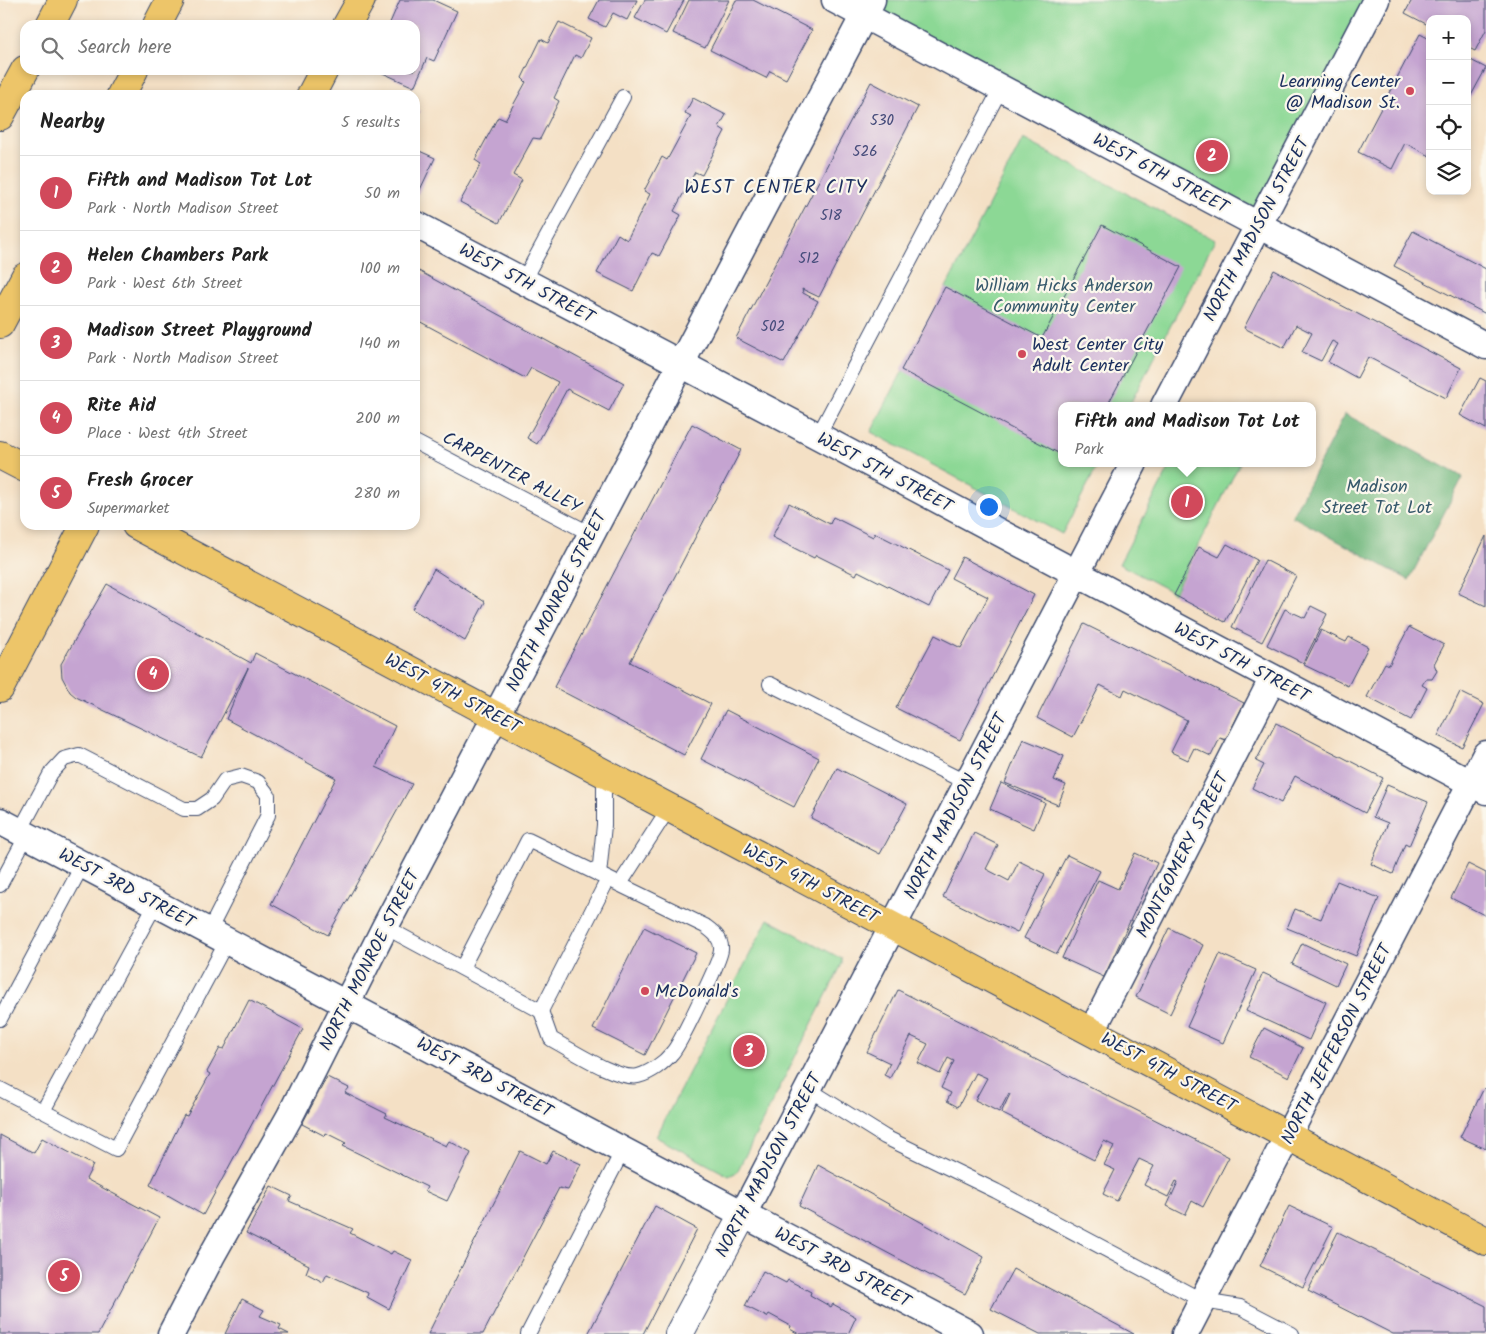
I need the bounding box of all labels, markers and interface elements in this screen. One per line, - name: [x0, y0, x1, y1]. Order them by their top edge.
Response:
- map controls: [1426, 15, 1471, 195]
- button: +: [1426, 15, 1471, 60]
- search box: [20, 20, 420, 75]
- text: Search here: [78, 33, 172, 63]
- icon: search: [38, 34, 66, 62]
- button: −: [1426, 60, 1471, 105]
- place label: Learning Center @ Madison St.: [1279, 68, 1401, 118]
- marker: Learning Center @ Madison St.: [1404, 85, 1416, 97]
- button: locate: [1426, 105, 1471, 150]
- text: Nearby: [40, 106, 105, 139]
- house number: 530: [870, 109, 895, 133]
- text: 5 results: [341, 110, 400, 135]
- street label: WEST 6TH STREET: [1087, 126, 1235, 223]
- street label: NORTH MADISON STREET: [1196, 131, 1319, 327]
- pin: 2: [1196, 137, 1228, 175]
- house number: 526: [852, 140, 878, 164]
- button: layers: [1426, 150, 1471, 195]
- text: Fifth and Madison Tot Lot: [87, 166, 312, 196]
- district label: WEST CENTER CITY: [684, 173, 868, 203]
- text: 1: [54, 181, 58, 206]
- text: 50 m: [364, 181, 400, 206]
- text: Park · North Madison Street: [87, 196, 279, 221]
- house number: 518: [820, 204, 843, 228]
- street label: WEST 5TH STREET: [453, 236, 601, 333]
- text: Helen Chambers Park: [87, 241, 268, 271]
- house number: 512: [798, 247, 820, 271]
- text: 2: [51, 256, 61, 281]
- text: 100 m: [360, 256, 400, 281]
- text: Park · West 6th Street: [87, 271, 242, 296]
- park label: William Hicks Anderson Community Center: [975, 272, 1153, 322]
- house number: 502: [761, 315, 785, 339]
- text: Madison Street Playground: [87, 316, 312, 346]
- text: 3: [52, 331, 60, 356]
- text: 140 m: [359, 331, 400, 356]
- place label: West Center City Adult Center: [1032, 331, 1164, 381]
- text: Park · North Madison Street: [87, 346, 279, 371]
- marker: West Center City Adult Center: [1016, 348, 1028, 360]
- text: Rite Aid: [87, 391, 156, 421]
- popup: [1058, 402, 1316, 467]
- text: 4: [52, 406, 60, 431]
- text: 200 m: [356, 406, 400, 431]
- text: Fifth and Madison Tot Lot: [1075, 407, 1299, 437]
- text: Place · West 4th Street: [87, 421, 248, 446]
- street label: CARPENTER ALLEY: [436, 424, 587, 523]
- street label: WEST 5TH STREET: [811, 425, 959, 522]
- text: Park: [1075, 437, 1104, 462]
- text: Fresh Grocer: [87, 466, 193, 496]
- park label: Madison Street Tot Lot: [1322, 473, 1433, 523]
- text: 5: [52, 481, 60, 506]
- text: 280 m: [354, 481, 400, 506]
- pin: 1: [1171, 483, 1203, 521]
- your location: [976, 494, 1002, 520]
- text: Supermarket: [87, 496, 170, 521]
- street label: NORTH MONROE STREET: [499, 505, 616, 697]
- street label: WEST 5TH STREET: [1168, 615, 1316, 712]
- street label: WEST 4TH STREET: [379, 646, 527, 743]
- pin: 4: [137, 655, 169, 693]
- street label: NORTH MADISON STREET: [897, 707, 1016, 905]
- street label: MONTGOMERY STREET: [1129, 767, 1238, 943]
- street label: WEST 4TH STREET: [737, 836, 885, 933]
- street label: WEST 3RD STREET: [53, 841, 201, 938]
- street label: NORTH MONROE STREET: [312, 864, 429, 1056]
- street label: NORTH JEFFERSON STREET: [1274, 938, 1401, 1150]
- place label: McDonald's: [655, 978, 739, 1007]
- marker: McDonald's: [639, 985, 651, 997]
- street label: WEST 4TH STREET: [1095, 1025, 1243, 1122]
- street label: WEST 3RD STREET: [411, 1030, 559, 1127]
- pin: 3: [733, 1032, 765, 1070]
- street label: NORTH MADISON STREET: [708, 1067, 831, 1263]
- street label: WEST 3RD STREET: [769, 1220, 917, 1317]
- pin: 5: [48, 1257, 80, 1295]

